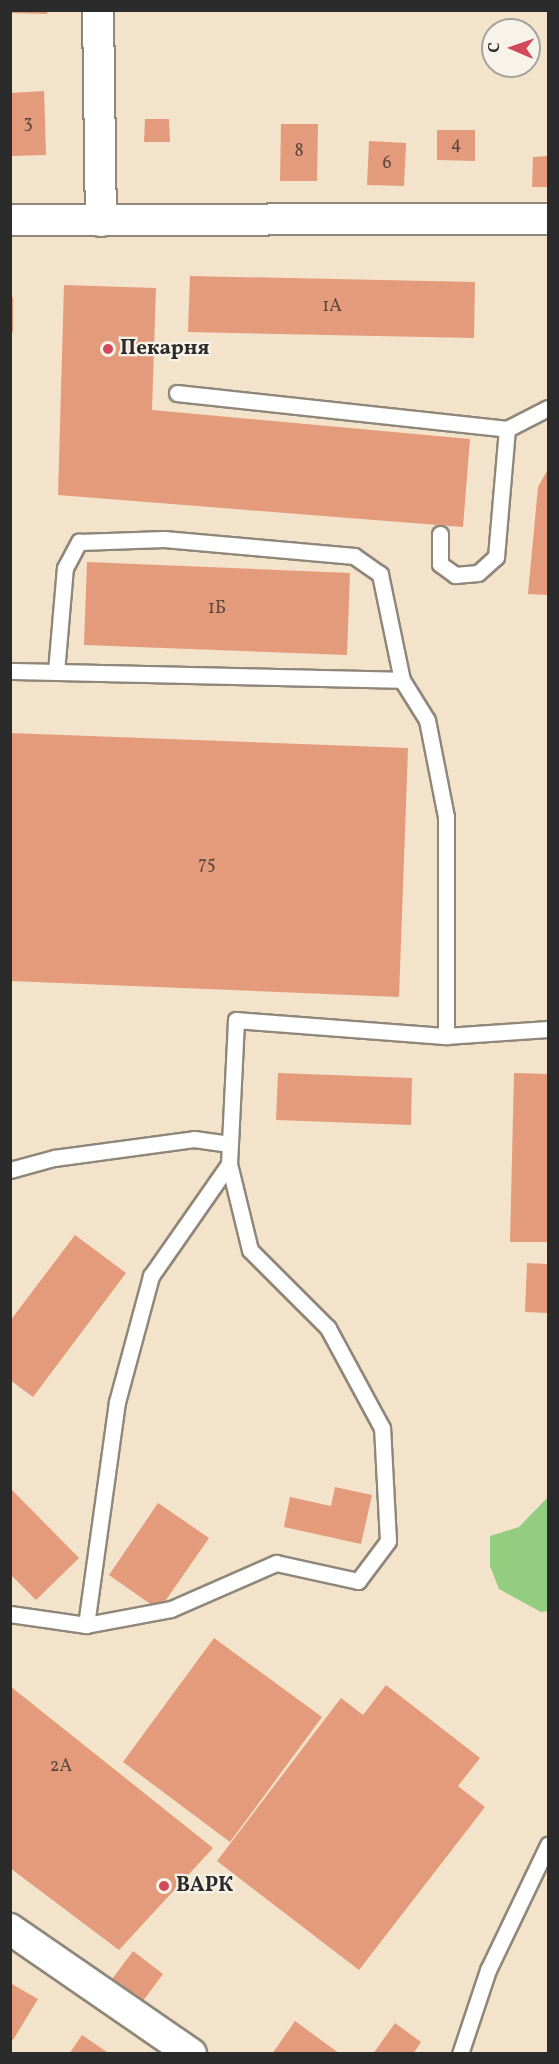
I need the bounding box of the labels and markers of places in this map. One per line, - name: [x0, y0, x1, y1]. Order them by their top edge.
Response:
- place label: Пекарня: [120, 336, 209, 362]
- marker: Пекарня: [101, 342, 115, 356]
- place label: ВАРК: [176, 1873, 233, 1899]
- marker: ВАРК: [157, 1879, 171, 1893]

